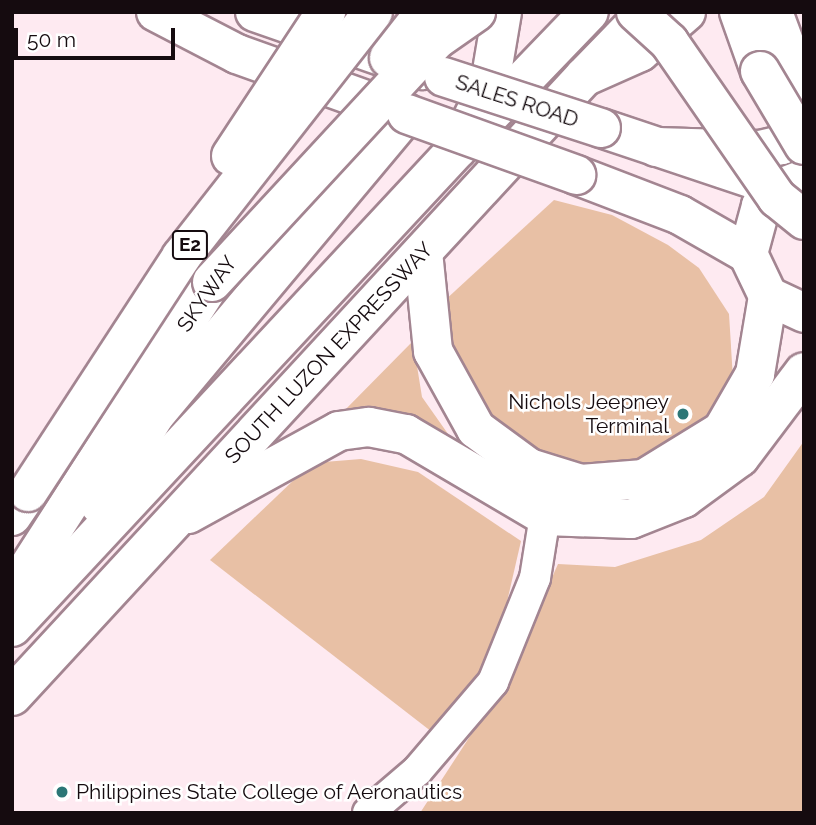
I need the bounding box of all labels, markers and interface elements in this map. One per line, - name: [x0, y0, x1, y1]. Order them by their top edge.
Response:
- scale bar: [18, 14, 178, 58]
- text: 50 m: [27, 27, 76, 52]
- street label: SALES ROAD: [452, 69, 582, 133]
- road number: E2: [171, 230, 209, 260]
- street label: SOUTH LUZON EXPRESSWAY: [220, 237, 438, 469]
- street label: SKYWAY: [172, 251, 242, 337]
- place label: Nichols Jeepney Terminal: [508, 389, 669, 439]
- marker: Nichols Jeepney Terminal: [675, 406, 691, 422]
- place label: Philippines State College of Aeronautics: [76, 779, 463, 805]
- marker: Philippines State College of Aeronautics: [54, 784, 70, 800]

